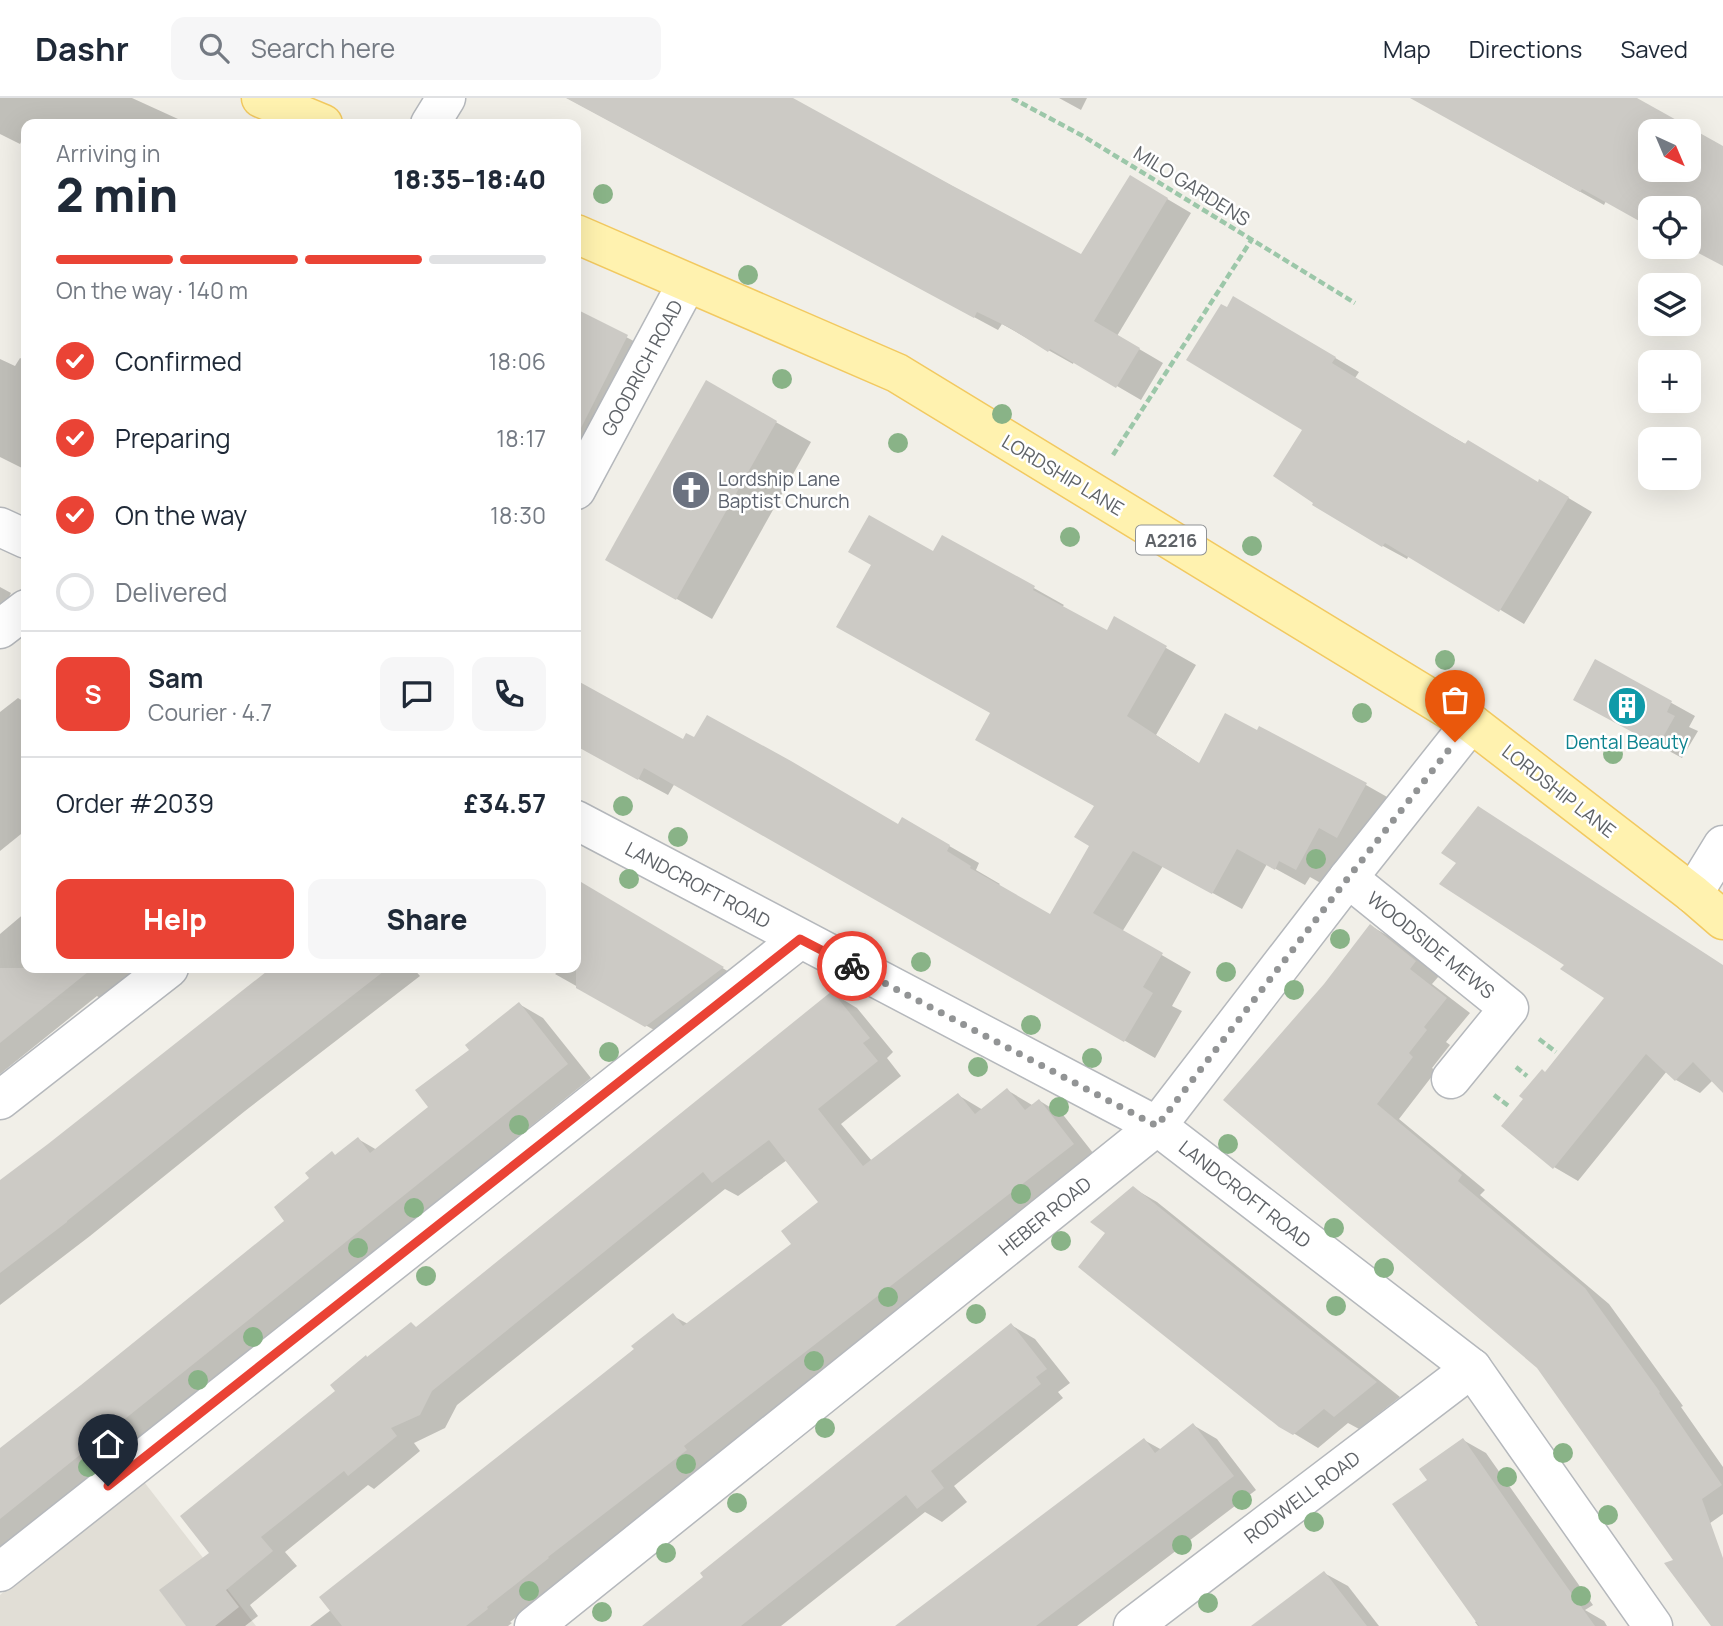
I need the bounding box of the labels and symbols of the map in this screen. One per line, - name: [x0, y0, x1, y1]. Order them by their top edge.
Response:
- north arrow: [1638, 119, 1701, 182]
- street label: MILO GARDENS: [1129, 140, 1255, 232]
- street label: GOODRICH ROAD: [595, 295, 689, 441]
- street label: LORDSHIP LANE: [997, 428, 1129, 522]
- place label: Lordship Lane Baptist Church: [718, 466, 850, 514]
- church icon: Lordship Lane Baptist Church: [670, 469, 712, 511]
- road number: A2216: [1136, 526, 1206, 555]
- pin: [1425, 670, 1485, 742]
- building icon: Dental Beauty: [1606, 685, 1648, 727]
- place label: Dental Beauty: [1565, 729, 1689, 755]
- street label: LORDSHIP LANE: [1497, 738, 1621, 844]
- street label: LANDCROFT ROAD: [621, 836, 775, 934]
- street label: WOODSIDE MEWS: [1362, 885, 1500, 1005]
- courier: [817, 931, 887, 1001]
- street label: LANDCROFT ROAD: [1174, 1134, 1316, 1254]
- street label: HEBER ROAD: [993, 1171, 1097, 1261]
- pin: [78, 1414, 138, 1486]
- street label: RODWELL ROAD: [1239, 1445, 1365, 1549]

